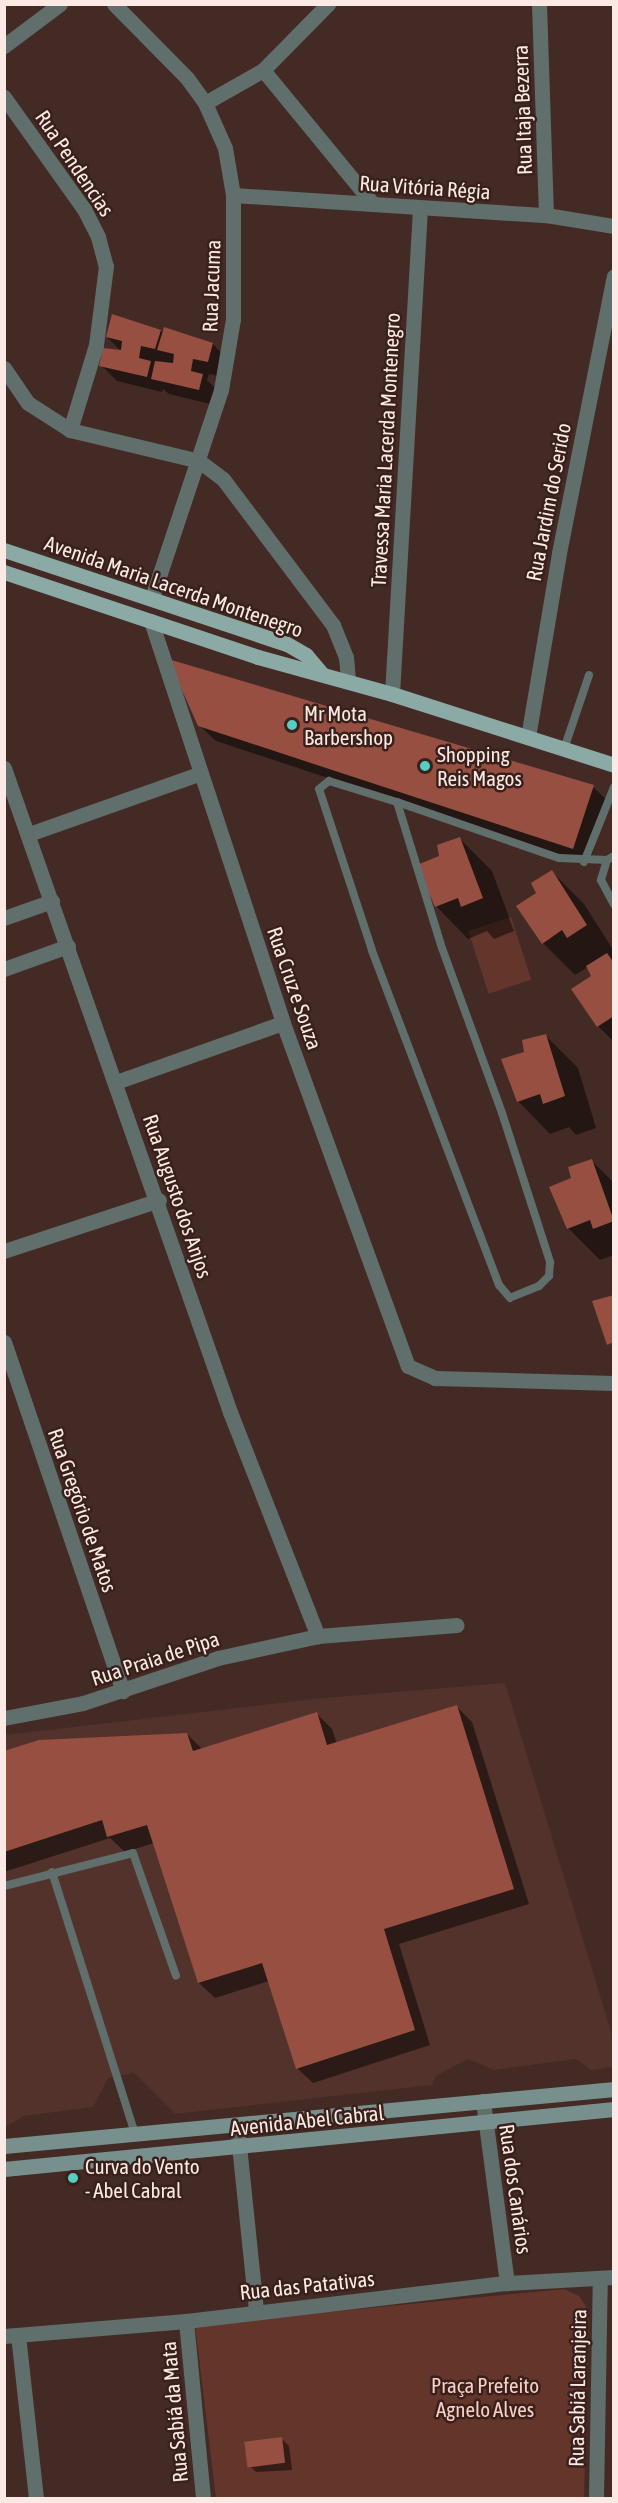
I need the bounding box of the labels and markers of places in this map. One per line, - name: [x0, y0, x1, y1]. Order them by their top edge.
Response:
- place label: Mr Mota Barbershop: [304, 700, 393, 750]
- marker: Mr Mota Barbershop: [285, 718, 299, 732]
- place label: Shopping Reis Magos: [437, 741, 522, 791]
- marker: Shopping Reis Magos: [418, 759, 432, 773]
- place label: Curva do Vento - Abel Cabral: [85, 2153, 200, 2203]
- marker: Curva do Vento - Abel Cabral: [66, 2171, 80, 2185]

